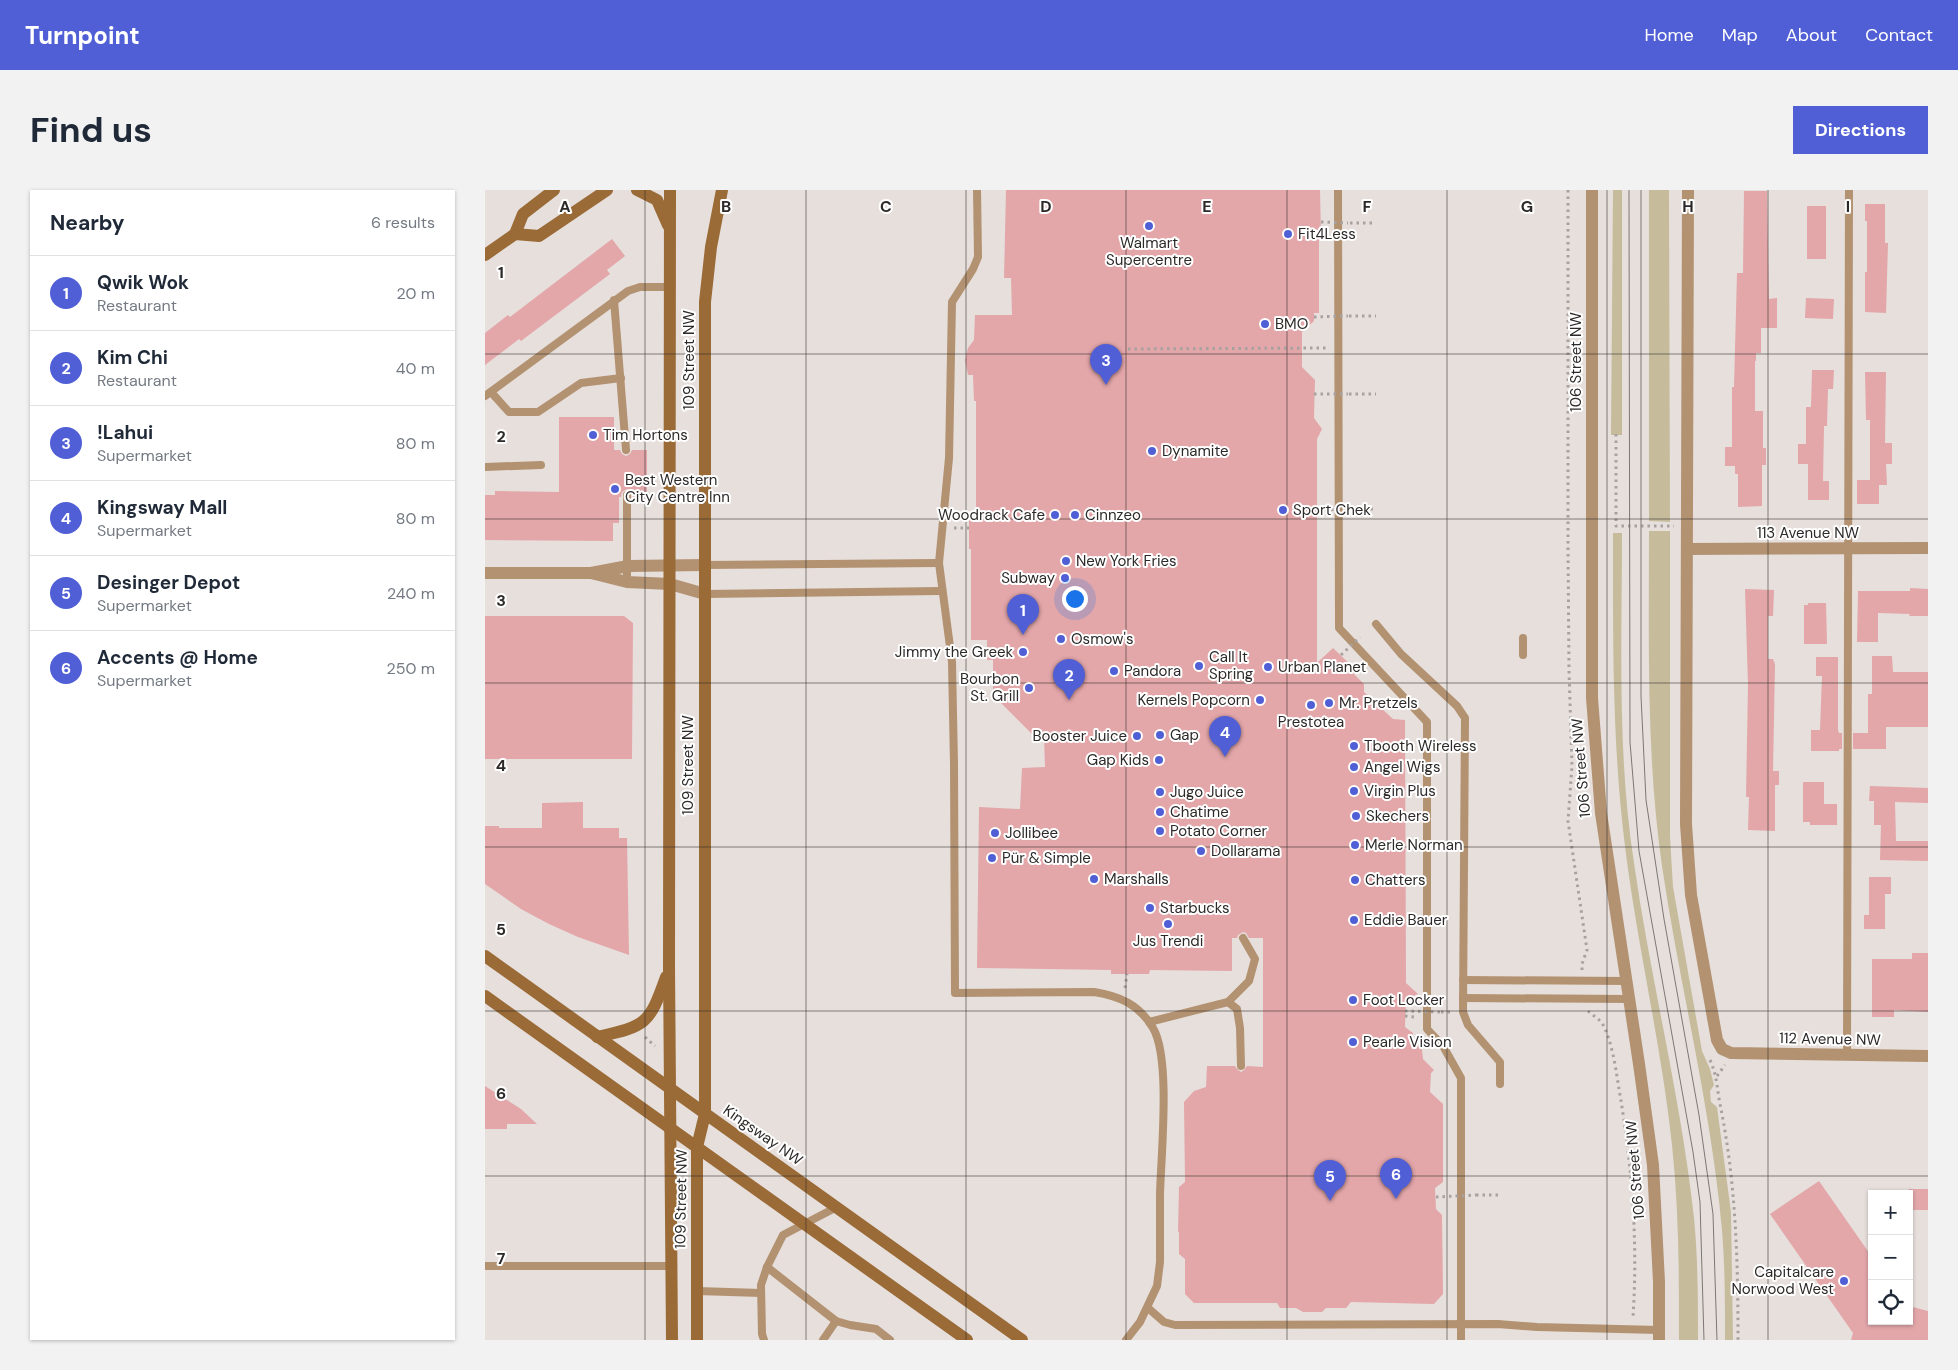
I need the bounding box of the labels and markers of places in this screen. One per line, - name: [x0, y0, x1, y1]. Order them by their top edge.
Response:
- marker: Walmart Supercentre: [1143, 220, 1155, 232]
- place label: Fit4Less: [1298, 224, 1356, 244]
- marker: Fit4Less: [1282, 228, 1294, 240]
- place label: Walmart Supercentre: [1106, 233, 1192, 270]
- place label: BMO: [1275, 314, 1308, 334]
- marker: BMO: [1259, 318, 1271, 330]
- pin: 3: [1090, 344, 1122, 385]
- place label: Tim Hortons: [603, 425, 688, 445]
- marker: Tim Hortons: [587, 429, 599, 441]
- place label: Dynamite: [1162, 441, 1229, 461]
- marker: Dynamite: [1146, 445, 1158, 457]
- place label: Best Western City Centre Inn: [625, 470, 730, 507]
- marker: Best Western City Centre Inn: [609, 483, 621, 495]
- place label: Sport Chek: [1293, 500, 1371, 520]
- marker: Sport Chek: [1277, 504, 1289, 516]
- place label: Woodrack Cafe: [938, 505, 1045, 525]
- place label: Cinnzeo: [1085, 505, 1141, 525]
- marker: Woodrack Cafe: [1049, 509, 1061, 521]
- marker: Cinnzeo: [1069, 509, 1081, 521]
- place label: New York Fries: [1076, 551, 1177, 571]
- marker: New York Fries: [1060, 555, 1072, 567]
- place label: Subway: [1001, 568, 1056, 588]
- marker: Subway: [1059, 572, 1071, 584]
- pin: 1: [1007, 594, 1039, 635]
- place label: Osmow's: [1071, 629, 1133, 649]
- marker: Osmow's: [1055, 633, 1067, 645]
- place label: Jimmy the Greek: [895, 642, 1013, 662]
- marker: Jimmy the Greek: [1017, 646, 1029, 658]
- place label: Call It Spring: [1209, 647, 1253, 684]
- place label: Urban Planet: [1278, 657, 1367, 677]
- pin: 2: [1053, 659, 1085, 700]
- marker: Call It Spring: [1193, 660, 1205, 672]
- place label: Pandora: [1124, 661, 1181, 681]
- marker: Urban Planet: [1262, 661, 1274, 673]
- marker: Pandora: [1108, 665, 1120, 677]
- place label: Bourbon St. Grill: [960, 669, 1019, 706]
- marker: Bourbon St. Grill: [1023, 682, 1035, 694]
- place label: Kernels Popcorn: [1137, 690, 1250, 710]
- place label: Mr. Pretzels: [1339, 693, 1418, 713]
- marker: Kernels Popcorn: [1254, 694, 1266, 706]
- marker: Mr. Pretzels: [1323, 697, 1335, 709]
- marker: Prestotea: [1305, 699, 1317, 711]
- place label: Prestotea: [1278, 712, 1344, 732]
- pin: 4: [1209, 716, 1241, 757]
- place label: Gap: [1170, 725, 1199, 745]
- place label: Booster Juice: [1032, 726, 1127, 746]
- marker: Gap: [1154, 729, 1166, 741]
- marker: Booster Juice: [1131, 730, 1143, 742]
- place label: Tbooth Wireless: [1364, 736, 1477, 756]
- marker: Tbooth Wireless: [1348, 740, 1360, 752]
- place label: Gap Kids: [1087, 750, 1149, 770]
- marker: Gap Kids: [1153, 754, 1165, 766]
- place label: Angel Wigs: [1364, 757, 1441, 777]
- marker: Angel Wigs: [1348, 761, 1360, 773]
- place label: Virgin Plus: [1364, 781, 1436, 801]
- place label: Jugo Juice: [1170, 782, 1244, 802]
- marker: Virgin Plus: [1348, 785, 1360, 797]
- marker: Jugo Juice: [1154, 786, 1166, 798]
- place label: Chatime: [1170, 802, 1229, 822]
- marker: Chatime: [1154, 806, 1166, 818]
- place label: Skechers: [1366, 806, 1429, 826]
- marker: Skechers: [1350, 810, 1362, 822]
- place label: Potato Corner: [1170, 821, 1268, 841]
- place label: Jollibee: [1005, 823, 1058, 843]
- marker: Potato Corner: [1154, 825, 1166, 837]
- marker: Jollibee: [989, 827, 1001, 839]
- place label: Merle Norman: [1365, 835, 1463, 855]
- marker: Merle Norman: [1349, 839, 1361, 851]
- place label: Dollarama: [1211, 841, 1280, 861]
- marker: Dollarama: [1195, 845, 1207, 857]
- place label: Pür & Simple: [1002, 848, 1091, 868]
- marker: Pür & Simple: [986, 852, 998, 864]
- place label: Marshalls: [1104, 869, 1169, 889]
- place label: Chatters: [1365, 870, 1425, 890]
- marker: Marshalls: [1088, 873, 1100, 885]
- marker: Chatters: [1349, 874, 1361, 886]
- place label: Starbucks: [1160, 898, 1230, 918]
- marker: Starbucks: [1144, 902, 1156, 914]
- place label: Eddie Bauer: [1364, 910, 1448, 930]
- marker: Eddie Bauer: [1348, 914, 1360, 926]
- marker: Jus Trendi: [1162, 918, 1174, 930]
- place label: Jus Trendi: [1133, 931, 1203, 951]
- place label: Foot Locker: [1363, 990, 1445, 1010]
- marker: Foot Locker: [1347, 994, 1359, 1006]
- place label: Pearle Vision: [1363, 1032, 1452, 1052]
- marker: Pearle Vision: [1347, 1036, 1359, 1048]
- pin: 6: [1380, 1158, 1412, 1199]
- pin: 5: [1314, 1160, 1346, 1201]
- place label: Capitalcare Norwood West: [1731, 1262, 1834, 1299]
- marker: Capitalcare Norwood West: [1838, 1275, 1850, 1287]

